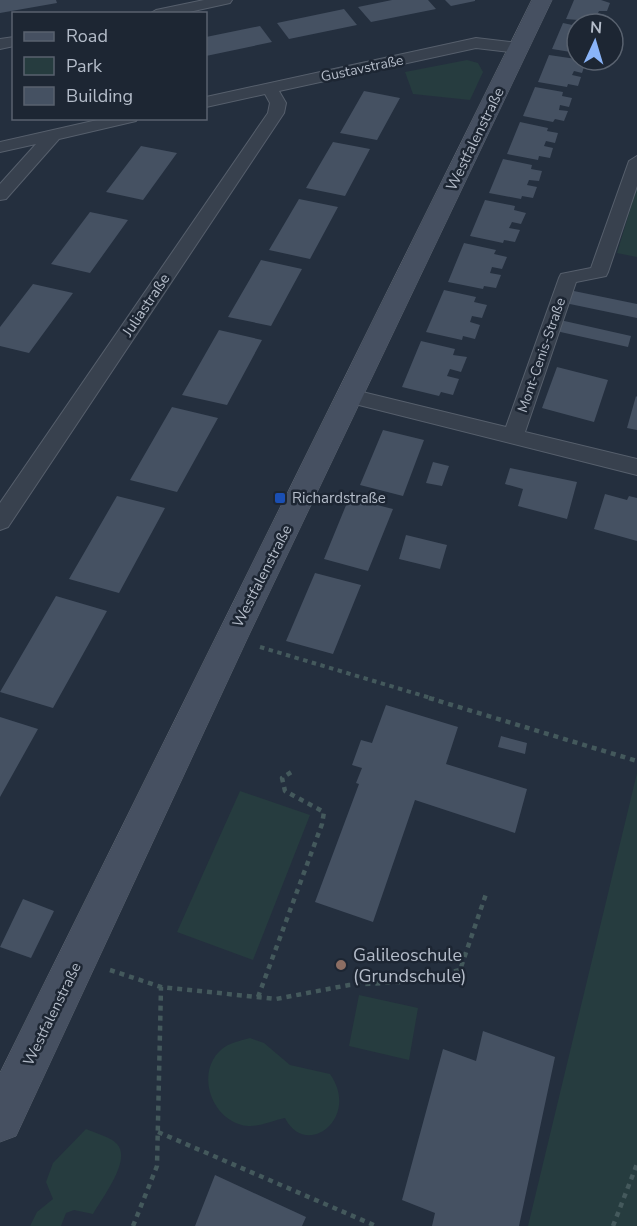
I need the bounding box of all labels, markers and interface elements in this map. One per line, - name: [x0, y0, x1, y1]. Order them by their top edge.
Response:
- legend: [12, 12, 207, 120]
- north arrow: [565, 12, 625, 72]
- text: N: [589, 17, 603, 39]
- text: Road: [66, 24, 108, 48]
- street label: Gustavstraße: [319, 50, 405, 87]
- text: Park: [66, 54, 103, 78]
- text: Building: [66, 84, 133, 108]
- street label: Westfalenstraße: [441, 84, 509, 194]
- street label: Juliastraße: [117, 270, 174, 341]
- street label: Mont-Cenis-Straße: [513, 295, 570, 415]
- place label: Richardstraße: [292, 488, 386, 508]
- marker: Richardstraße: [273, 491, 287, 505]
- street label: Westfalenstraße: [228, 521, 296, 631]
- place label: Galileoschule (Grundschule): [353, 943, 467, 988]
- marker: Galileoschule (Grundschule): [334, 958, 348, 972]
- street label: Westfalenstraße: [18, 959, 86, 1069]

